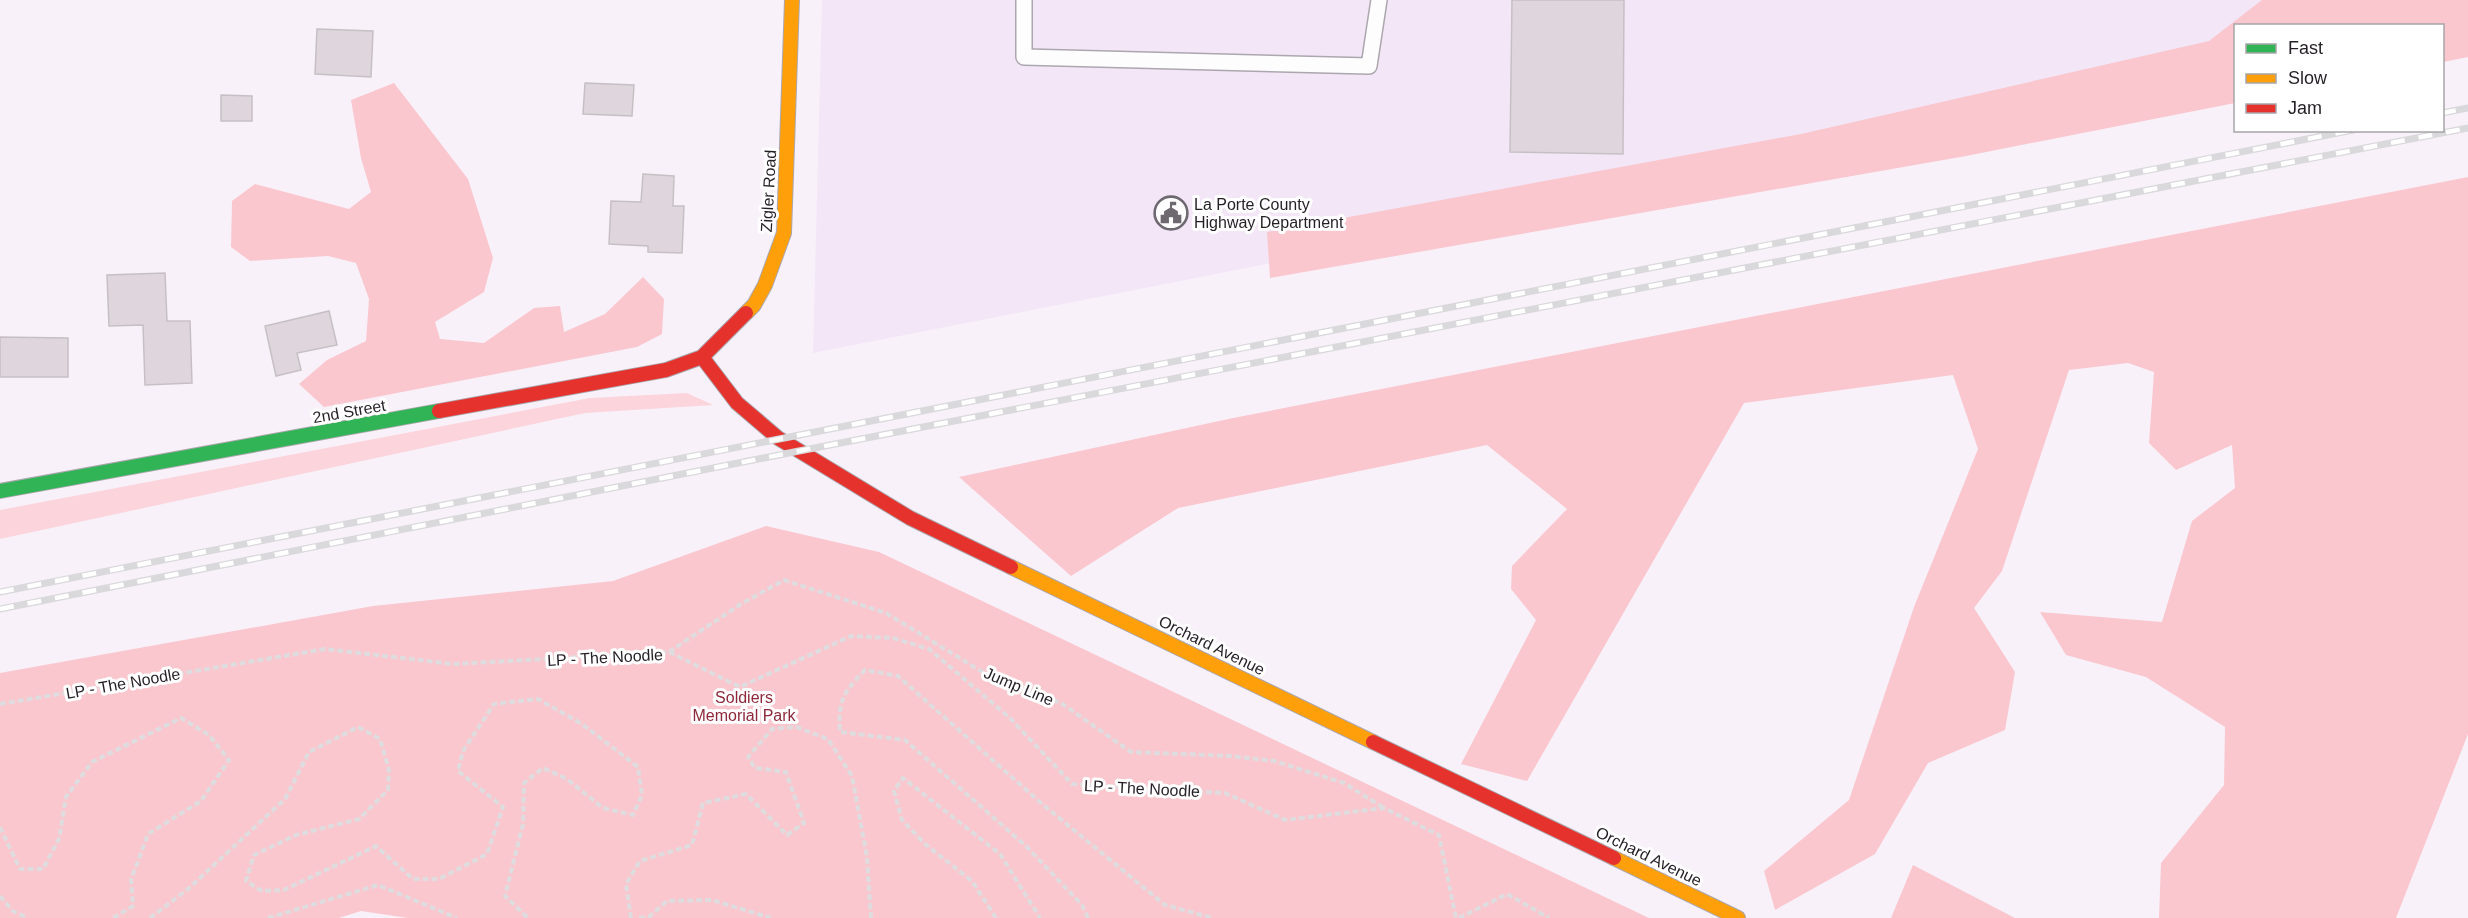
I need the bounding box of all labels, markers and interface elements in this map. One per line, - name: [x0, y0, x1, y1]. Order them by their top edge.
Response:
- legend: [2234, 24, 2444, 132]
- text: Fast: [2288, 38, 2323, 58]
- text: Slow: [2288, 68, 2328, 88]
- text: Jam: [2288, 98, 2322, 118]
- street label: Zigler Road: [758, 149, 779, 233]
- public building icon: La Porte County Highway Department: [1153, 195, 1189, 231]
- place label: La Porte County Highway Department: [1194, 196, 1344, 231]
- street label: 2nd Street: [311, 397, 387, 426]
- street label: Orchard Avenue: [1156, 613, 1267, 678]
- street label: LP - The Noodle: [547, 646, 663, 669]
- street label: Jump Line: [982, 664, 1056, 709]
- street label: LP - The Noodle: [65, 665, 182, 702]
- park label: Soldiers Memorial Park: [692, 689, 797, 724]
- street label: LP - The Noodle: [1084, 777, 1200, 800]
- street label: Orchard Avenue: [1593, 824, 1704, 889]

